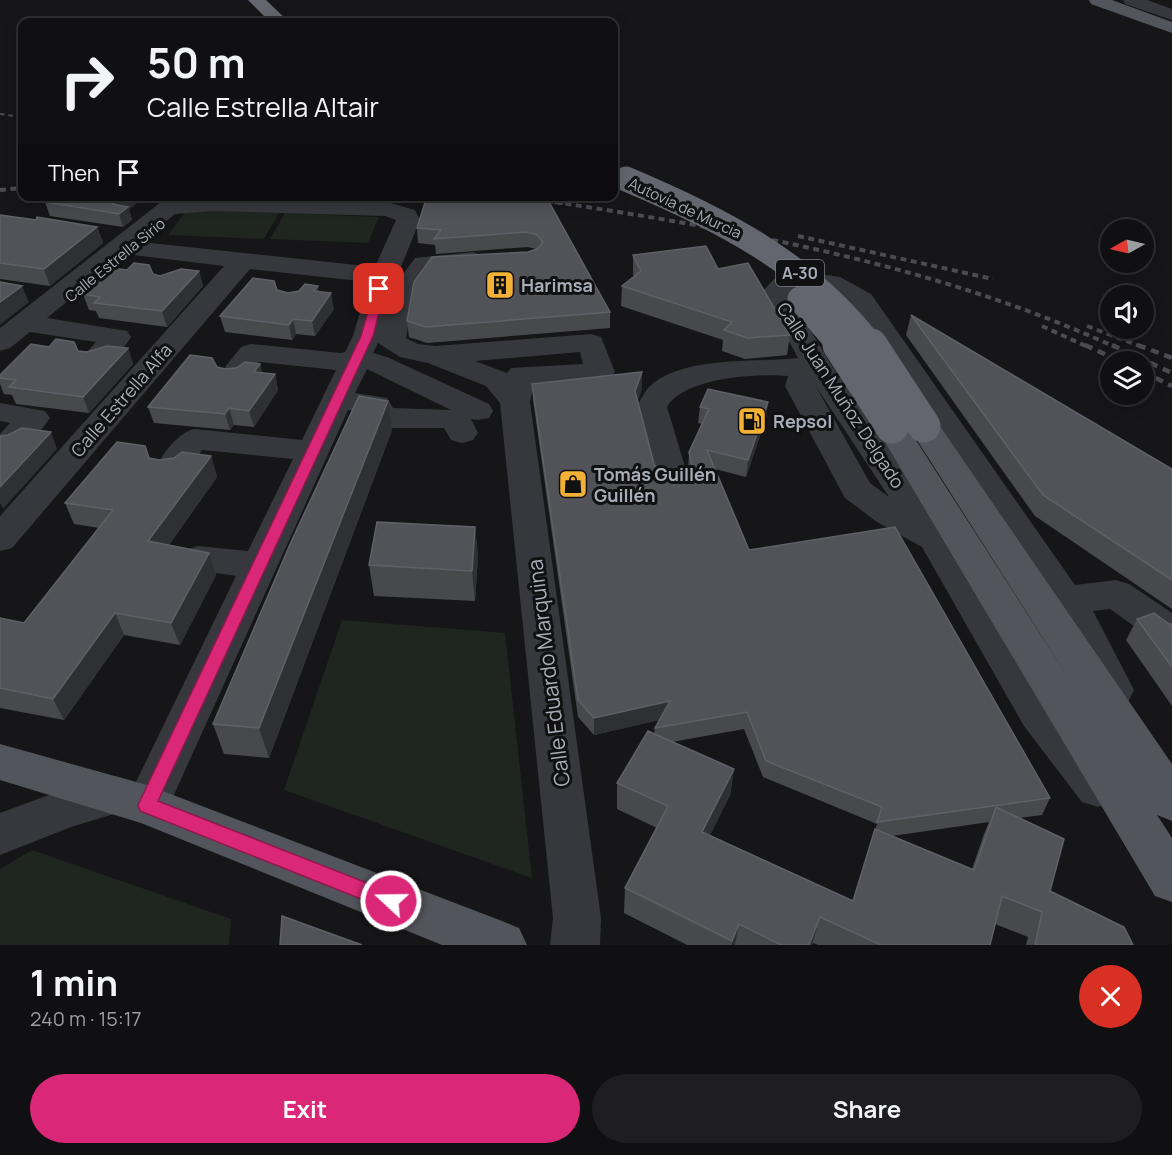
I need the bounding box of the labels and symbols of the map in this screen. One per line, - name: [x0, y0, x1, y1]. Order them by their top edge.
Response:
- street label: Autovía de Murcia: [625, 173, 745, 243]
- street label: Calle Estrella Sirio: [61, 213, 170, 307]
- north arrow: [1100, 219, 1154, 273]
- road number: A-30: [776, 260, 824, 286]
- pin: [353, 263, 404, 314]
- building icon: Harimsa: [484, 269, 516, 301]
- place label: Harimsa: [521, 273, 593, 297]
- street label: Calle Juan Muñoz Delgado: [772, 297, 910, 493]
- street label: Calle Estrella Alfa: [65, 338, 177, 462]
- fuel station icon: Repsol: [736, 405, 768, 437]
- place label: Repsol: [773, 409, 832, 433]
- place label: Tomás Guillén Guillén: [594, 462, 716, 507]
- shop icon: Tomás Guillén Guillén: [557, 468, 589, 500]
- street label: Calle Eduardo Marquina: [520, 558, 576, 788]
- position arrow: [359, 869, 423, 933]

